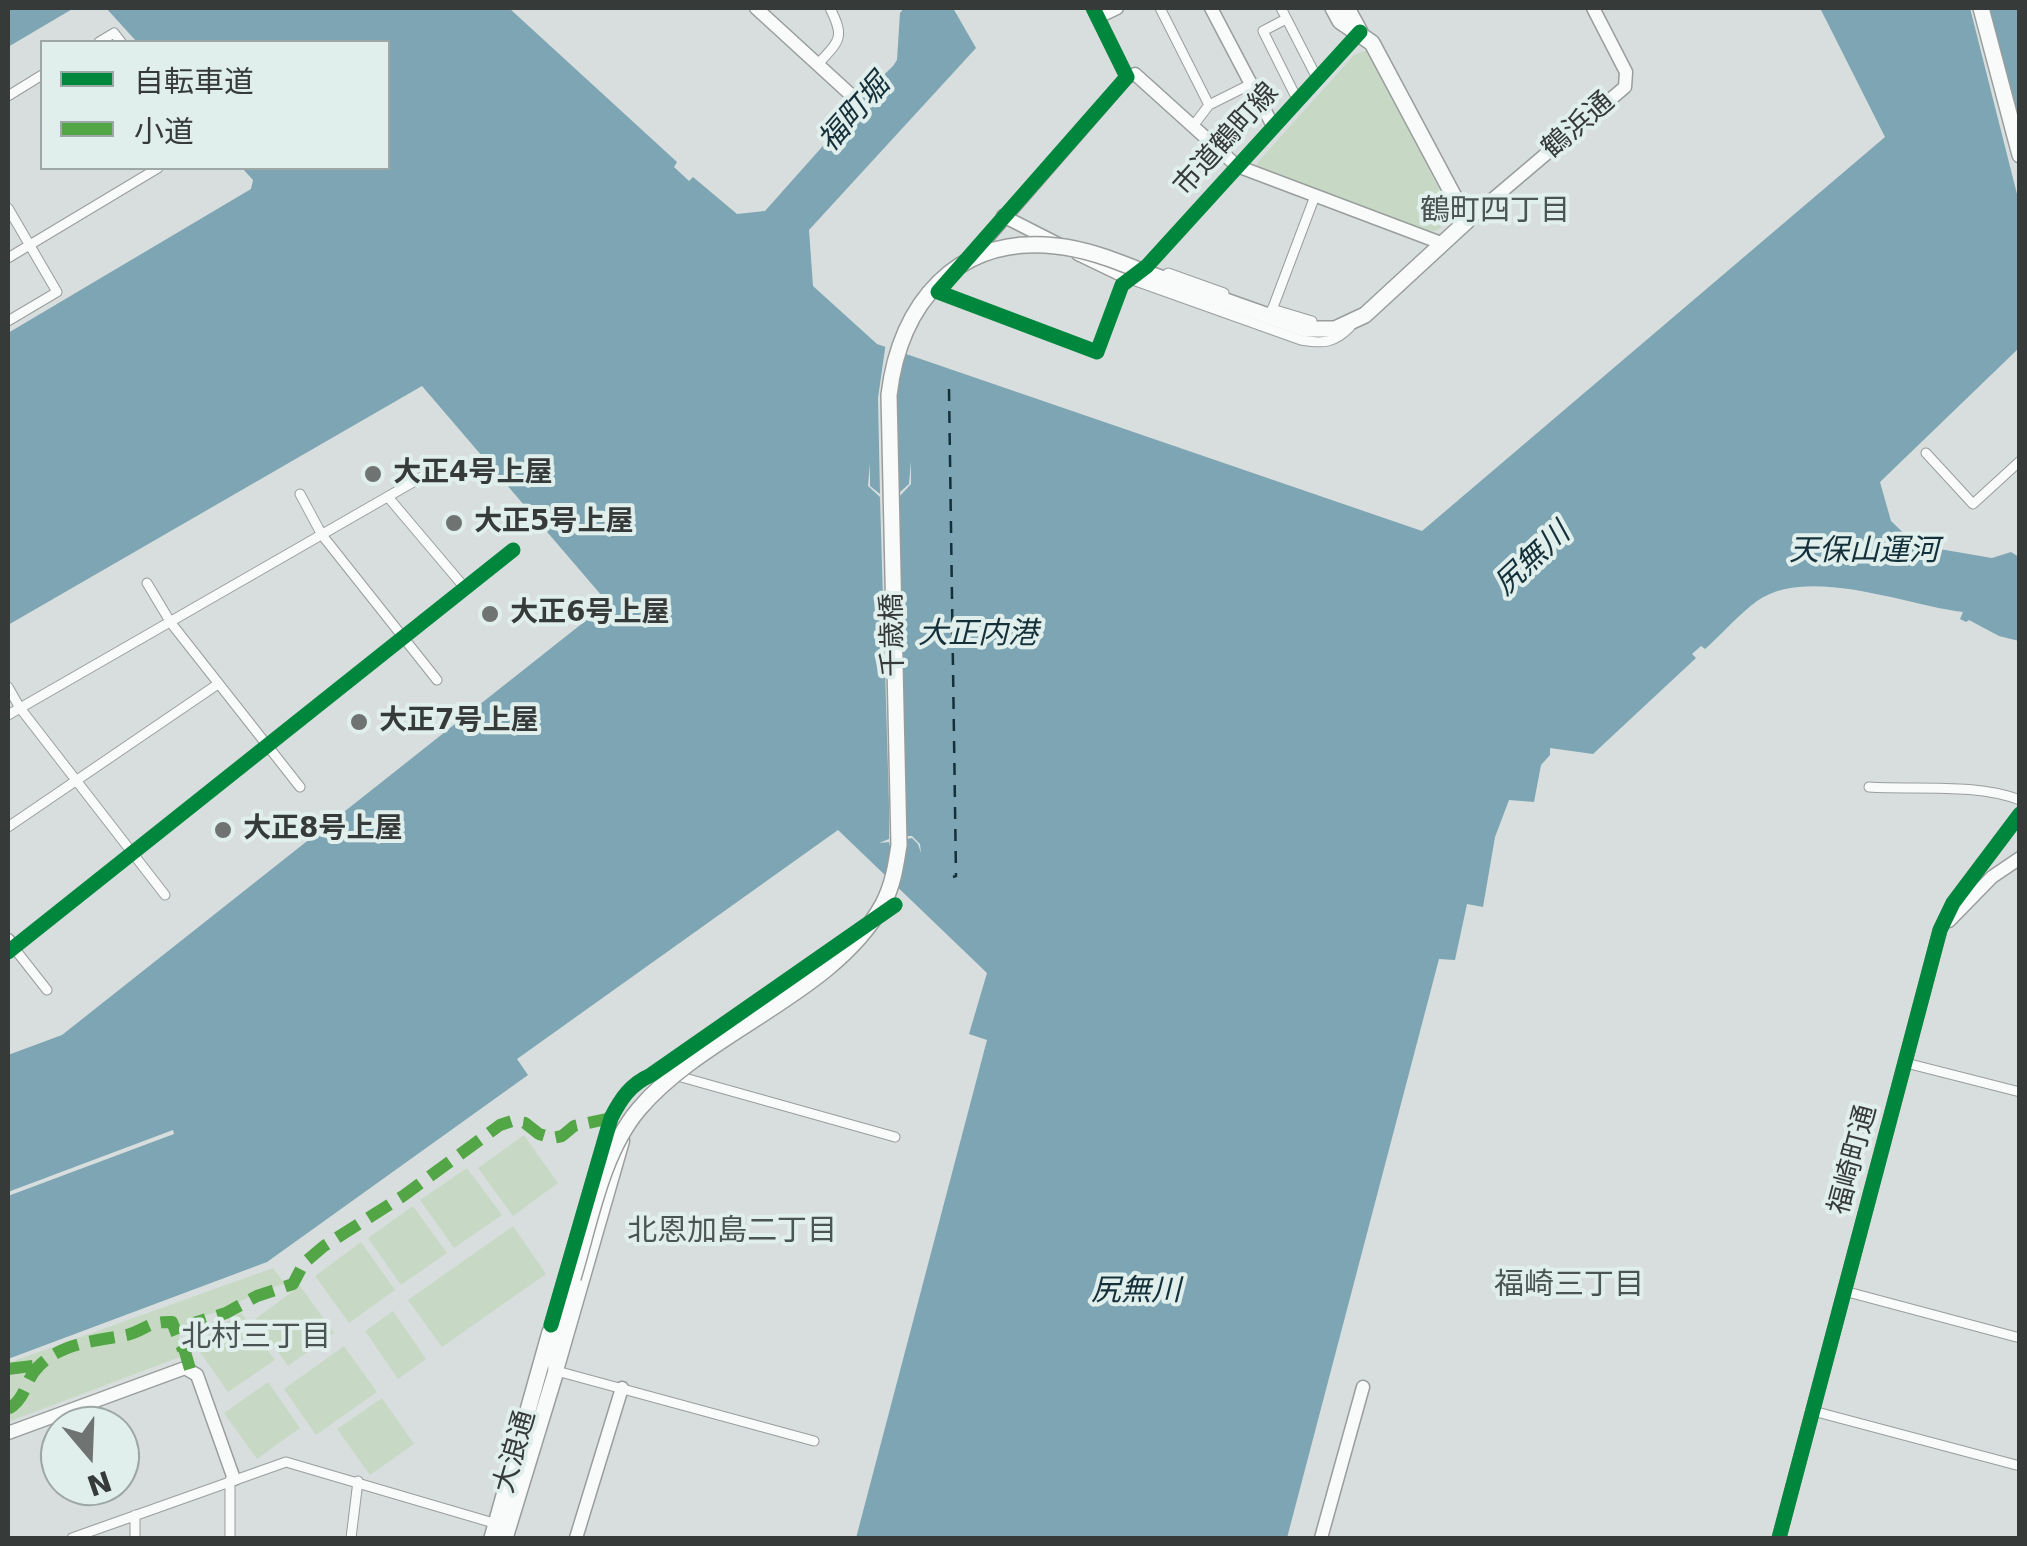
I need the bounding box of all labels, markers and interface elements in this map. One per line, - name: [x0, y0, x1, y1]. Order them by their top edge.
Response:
- legend: [40, 40, 390, 170]
- text: 自転車道: [134, 64, 254, 99]
- water label: 福町堀: [812, 68, 898, 160]
- street label: 市道鶴町線: [1168, 77, 1286, 203]
- street label: 鶴浜通: [1536, 86, 1622, 166]
- text: 小道: [134, 114, 194, 149]
- district label: 鶴町四丁目: [1420, 194, 1570, 230]
- place label: 大正4号上屋: [393, 457, 552, 491]
- marker: 大正4号上屋: [362, 463, 384, 485]
- place label: 大正5号上屋: [474, 506, 633, 540]
- marker: 大正5号上屋: [443, 512, 465, 534]
- water label: 尻無川: [1488, 516, 1578, 604]
- water label: 天保山運河: [1789, 534, 1939, 570]
- street label: 千歳橋: [876, 593, 912, 677]
- place label: 大正6号上屋: [510, 597, 669, 631]
- marker: 大正6号上屋: [479, 603, 501, 625]
- water label: 大正内港: [918, 617, 1038, 653]
- place label: 大正7号上屋: [379, 705, 538, 739]
- marker: 大正7号上屋: [348, 711, 370, 733]
- place label: 大正8号上屋: [243, 813, 402, 847]
- marker: 大正8号上屋: [212, 819, 234, 841]
- street label: 福崎町通: [1823, 1102, 1885, 1218]
- district label: 北恩加島二丁目: [627, 1214, 837, 1250]
- district label: 福崎三丁目: [1494, 1268, 1644, 1304]
- water label: 尻無川: [1091, 1274, 1181, 1310]
- district label: 北村三丁目: [181, 1320, 331, 1356]
- north arrow: [40, 1406, 140, 1506]
- street label: 大浪通: [488, 1407, 544, 1497]
- text: N: [83, 1464, 116, 1502]

